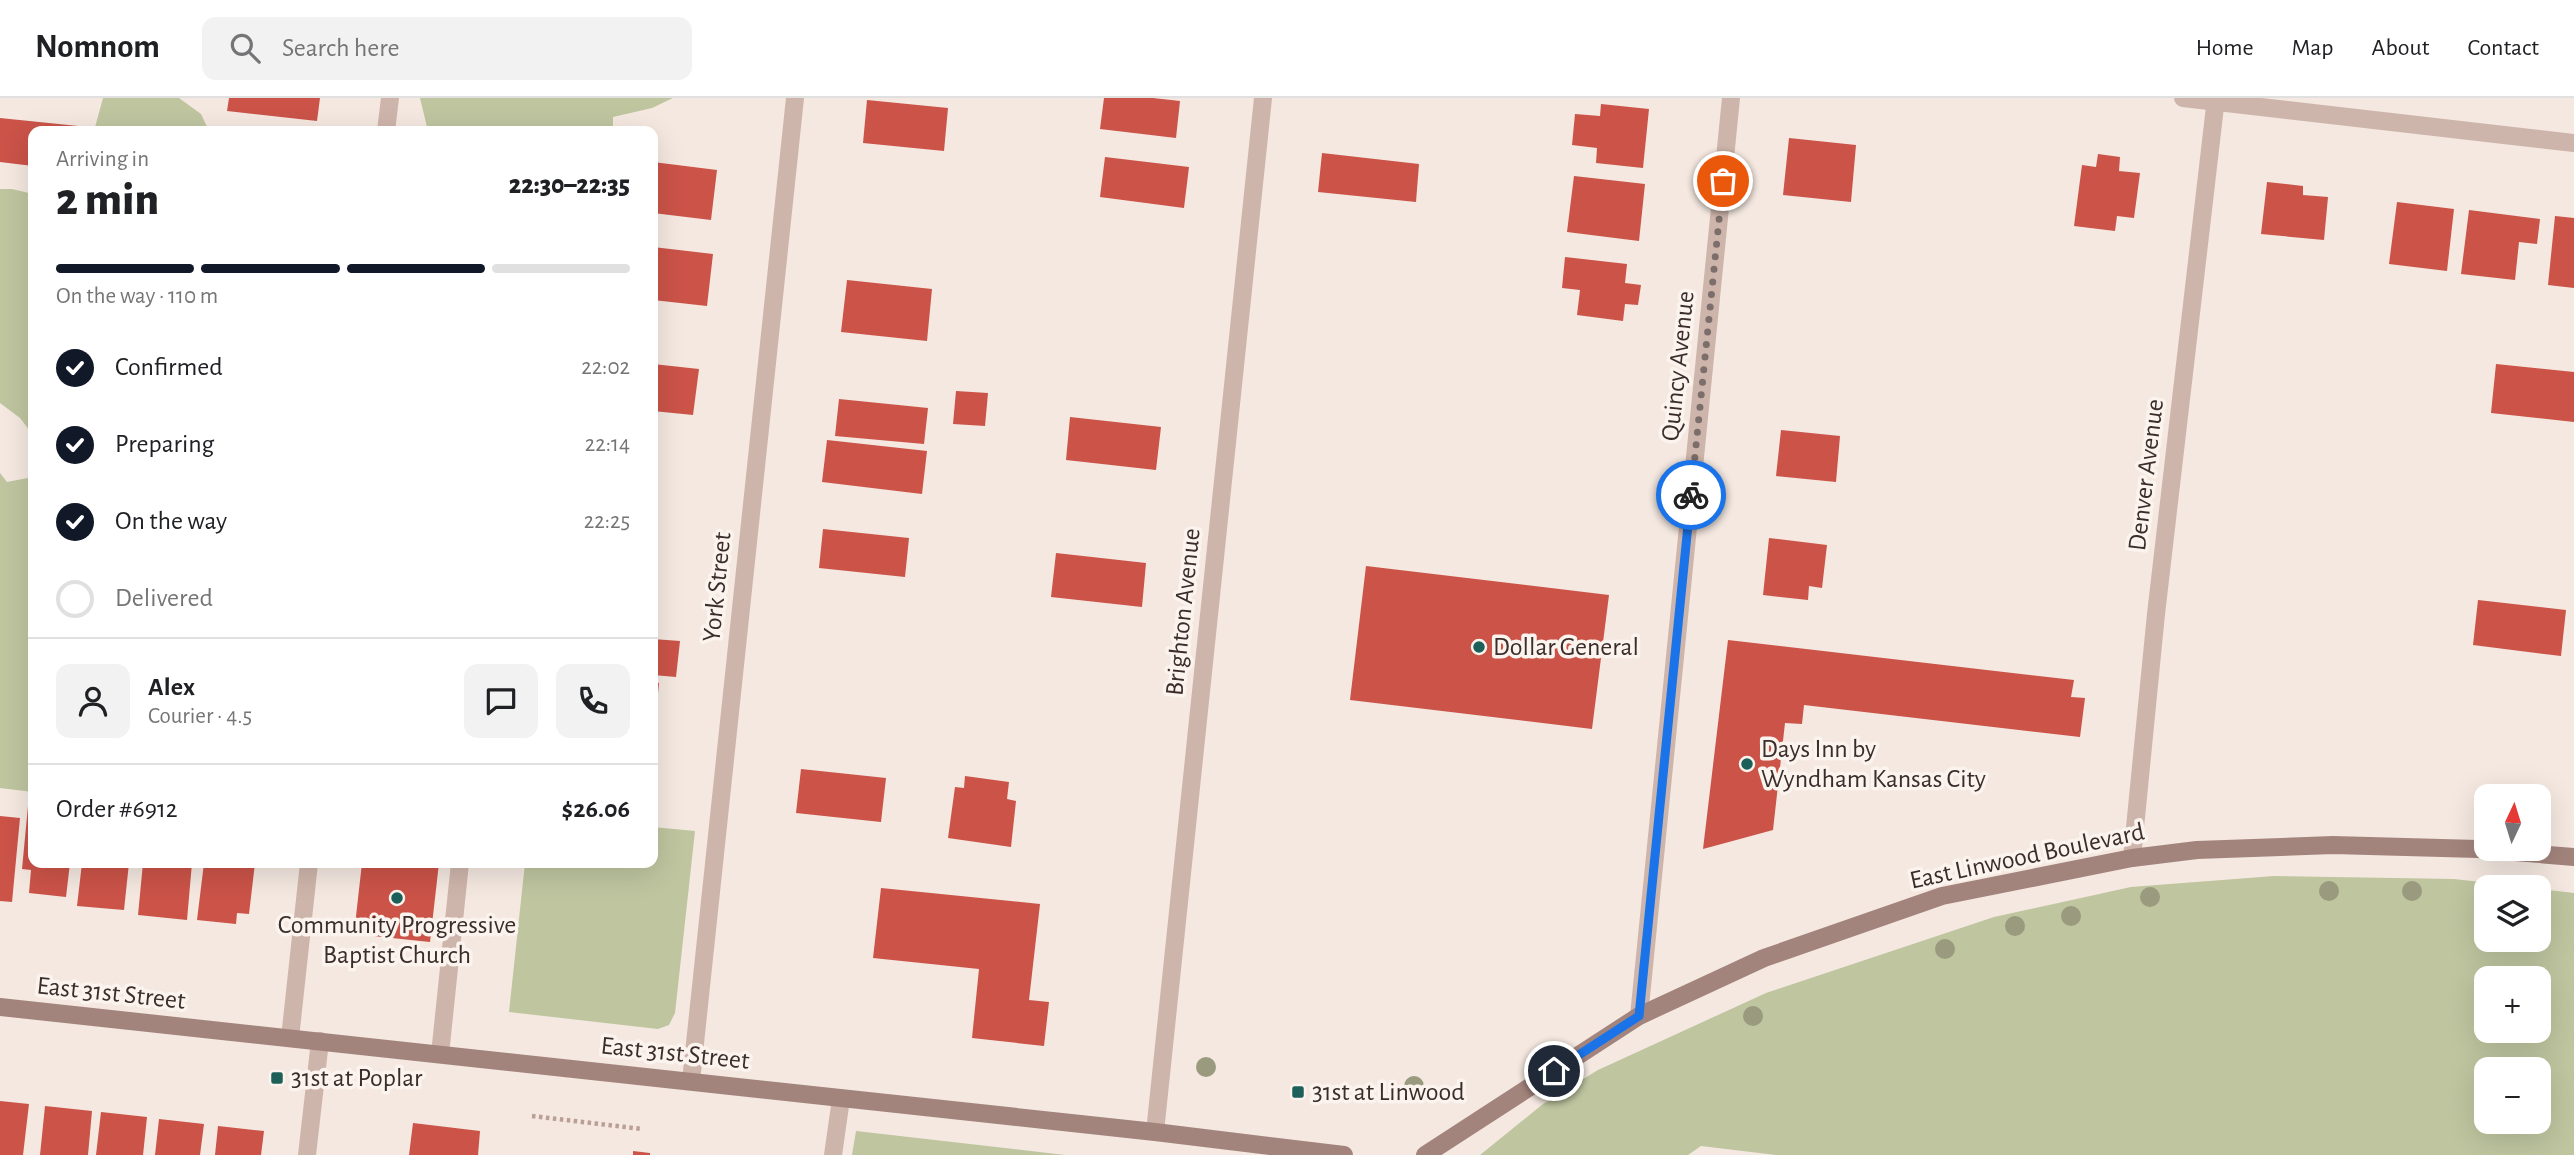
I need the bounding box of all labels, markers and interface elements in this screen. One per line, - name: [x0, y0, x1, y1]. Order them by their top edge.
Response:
- search box: [202, 17, 692, 80]
- icon: search: [226, 29, 264, 67]
- text: Nomnom: [35, 31, 160, 64]
- text: Search here: [282, 35, 400, 61]
- text: Home: [2196, 36, 2254, 60]
- text: Map: [2292, 36, 2334, 60]
- text: About: [2372, 36, 2429, 60]
- text: Contact: [2467, 36, 2539, 60]
- text: Arriving in: [56, 148, 149, 171]
- pin: [1693, 151, 1753, 211]
- icon: bag: [1704, 162, 1742, 200]
- text: 22:30–22:35: [509, 172, 630, 198]
- text: 2 min: [56, 177, 159, 223]
- text: On the way · 110 m: [56, 285, 218, 308]
- street label: Quincy Avenue: [1657, 290, 1699, 442]
- icon: check: [56, 349, 94, 387]
- text: Confirmed: [115, 354, 223, 380]
- text: 22:02: [581, 356, 630, 379]
- street label: Denver Avenue: [2124, 398, 2168, 552]
- icon: check: [56, 426, 94, 464]
- text: Preparing: [115, 431, 214, 457]
- text: 22:14: [585, 433, 630, 456]
- courier: [1656, 460, 1726, 530]
- icon: bike: [1672, 476, 1710, 514]
- icon: check: [56, 503, 94, 541]
- text: On the way: [115, 508, 227, 534]
- text: 22:25: [584, 510, 630, 533]
- street label: Brighton Avenue: [1161, 527, 1205, 697]
- street label: York Street: [698, 531, 736, 643]
- text: Delivered: [115, 585, 213, 611]
- place label: Dollar General: [1493, 634, 1639, 660]
- marker: Dollar General: [1471, 639, 1487, 655]
- button: person: [56, 664, 130, 738]
- button: chat: [464, 664, 538, 738]
- button: phone: [556, 664, 630, 738]
- text: Alex: [148, 674, 195, 700]
- text: Courier · 4.5: [148, 705, 252, 728]
- place label: Days Inn by Wyndham Kansas City: [1761, 736, 1986, 792]
- marker: Days Inn by Wyndham Kansas City: [1739, 756, 1755, 772]
- north arrow: [2474, 784, 2552, 861]
- map controls: [2474, 784, 2551, 1134]
- text: Order #6912: [56, 796, 178, 822]
- text: $26.06: [561, 796, 630, 822]
- street label: East Linwood Boulevard: [1907, 818, 2147, 894]
- button: layers: [2474, 875, 2551, 952]
- marker: Community Progressive Baptist Church: [389, 890, 405, 906]
- place label: Community Progressive Baptist Church: [278, 912, 516, 968]
- button: +: [2474, 966, 2551, 1043]
- street label: East 31st Street: [35, 972, 187, 1014]
- street label: East 31st Street: [599, 1032, 751, 1074]
- pin: [1524, 1041, 1584, 1101]
- icon: home: [1535, 1052, 1573, 1090]
- button: −: [2474, 1057, 2551, 1134]
- place label: 31st at Poplar: [291, 1065, 423, 1091]
- marker: 31st at Poplar: [269, 1070, 285, 1086]
- place label: 31st at Linwood: [1312, 1079, 1465, 1105]
- marker: 31st at Linwood: [1290, 1084, 1306, 1100]

